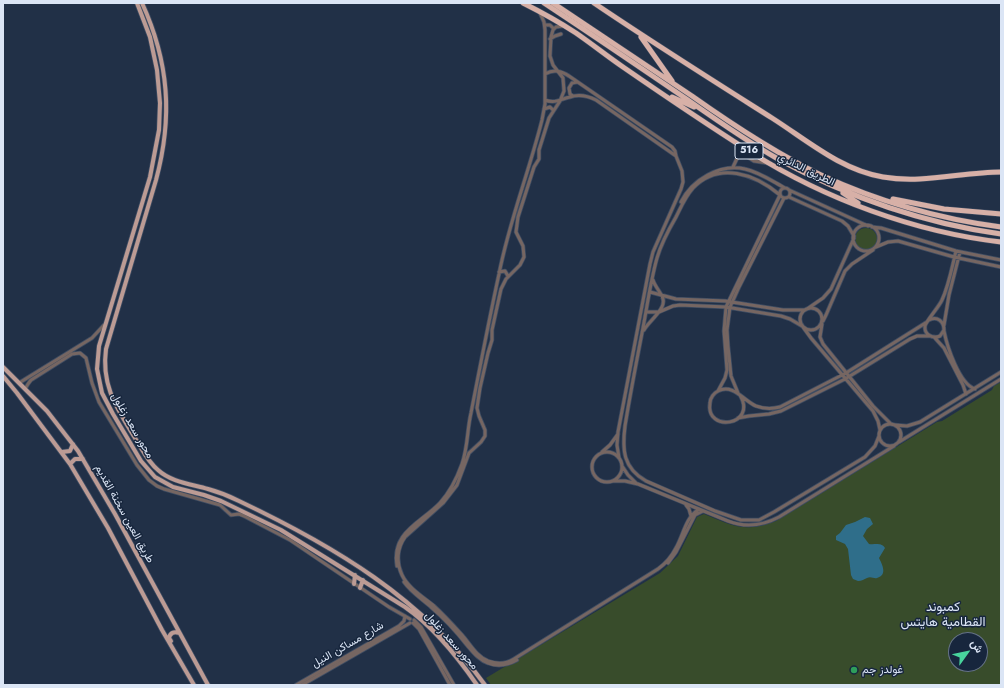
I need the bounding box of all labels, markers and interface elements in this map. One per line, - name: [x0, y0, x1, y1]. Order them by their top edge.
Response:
- road number: 516: [735, 143, 763, 159]
- street label: الطريق الدائري: [775, 150, 837, 190]
- street label: محور سعد زغلول: [108, 391, 156, 461]
- street label: طريق العين سخنة القديم: [91, 462, 157, 566]
- district label: كمبوند القطامية هايتس: [901, 600, 985, 631]
- street label: محور سعد زغلول: [422, 609, 480, 673]
- street label: شارع مساكن النيل: [310, 619, 386, 671]
- north arrow: [948, 632, 988, 672]
- text: ش: [967, 636, 988, 656]
- place label: غولدز جم: [862, 663, 903, 677]
- marker: غولدز جم: [849, 665, 859, 675]

